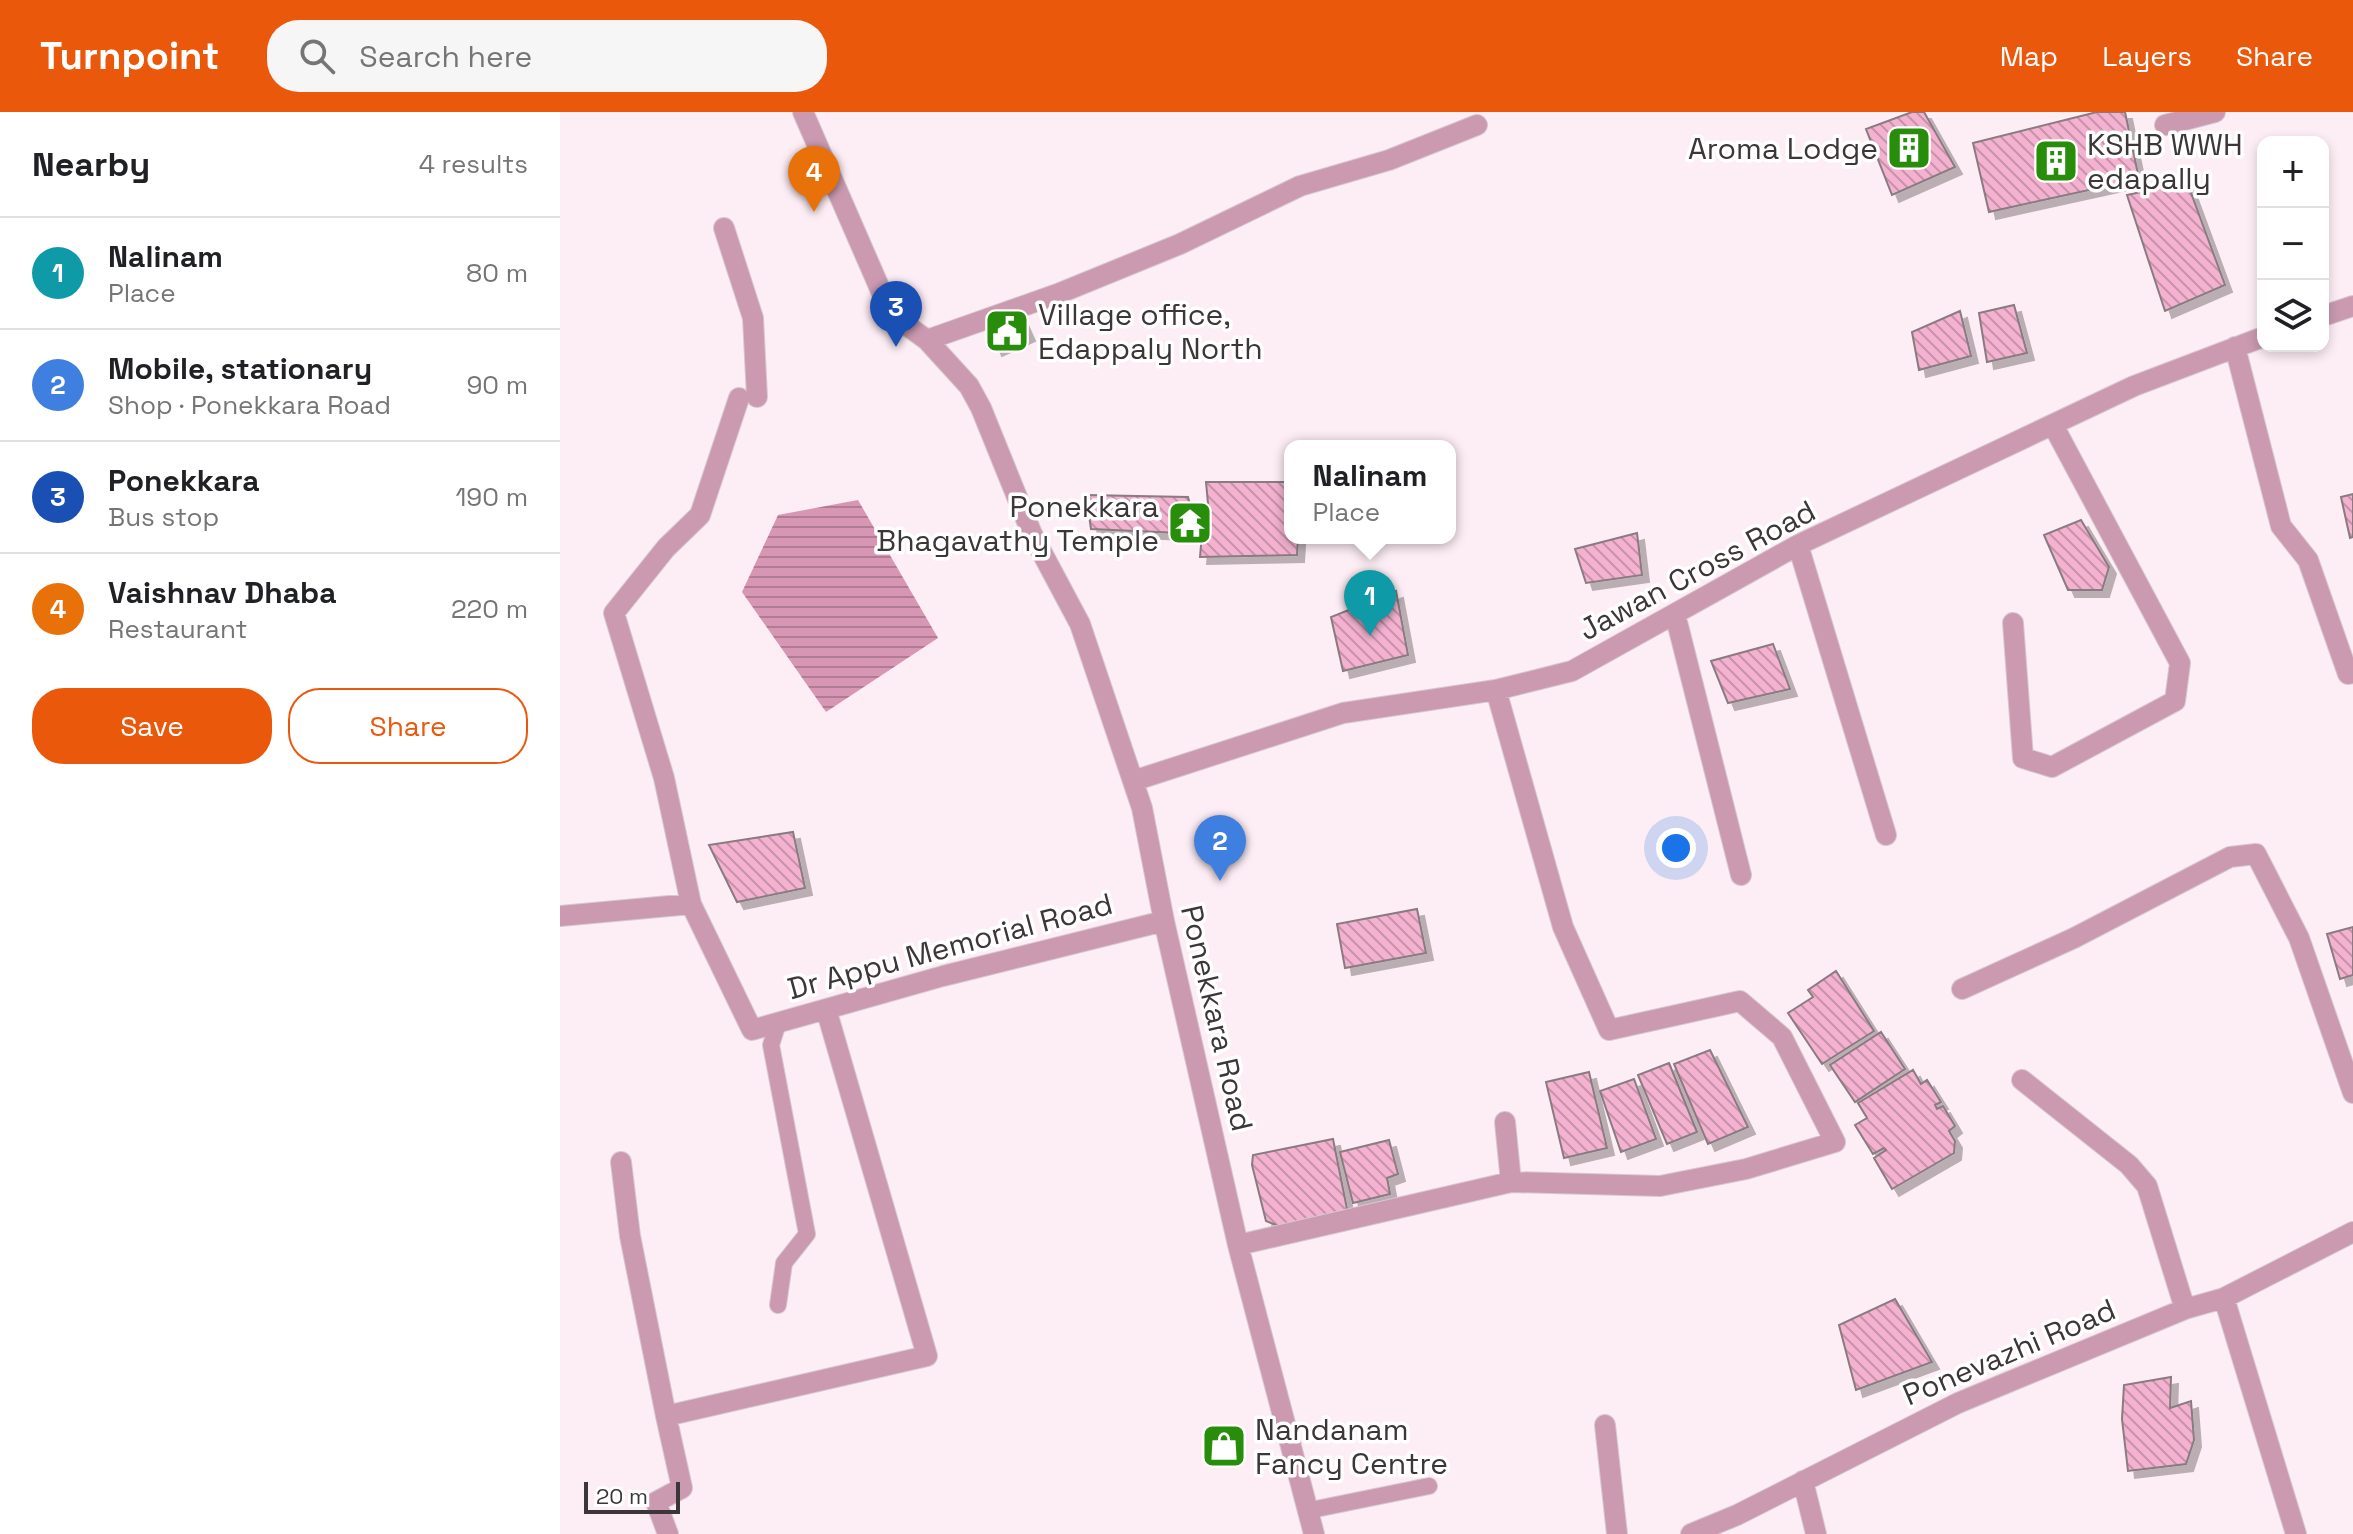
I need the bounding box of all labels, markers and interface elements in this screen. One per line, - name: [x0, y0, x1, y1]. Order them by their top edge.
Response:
- search box: [267, 20, 827, 92]
- text: Turnpoint: [40, 32, 219, 80]
- icon: search: [295, 34, 339, 78]
- text: Search here: [359, 37, 532, 76]
- text: Map: [2000, 38, 2058, 74]
- text: Layers: [2102, 38, 2192, 74]
- text: Share: [2236, 38, 2313, 74]
- building icon: Aroma Lodge: [1885, 124, 1933, 172]
- place label: KSHB WWH edapally: [2087, 125, 2243, 198]
- place label: Aroma Lodge: [1688, 129, 1878, 168]
- map controls: [2257, 136, 2329, 352]
- button: +: [2257, 136, 2329, 208]
- building icon: KSHB WWH edapally: [2032, 137, 2080, 185]
- text: Nearby: [32, 143, 150, 186]
- pin: 4: [788, 146, 840, 212]
- text: 4 results: [419, 147, 528, 181]
- button: −: [2257, 208, 2329, 280]
- text: Nalinam: [108, 237, 223, 276]
- text: 1: [52, 256, 64, 290]
- text: 80 m: [466, 256, 528, 290]
- text: Place: [108, 276, 176, 310]
- button: layers: [2257, 280, 2329, 352]
- pin: 3: [870, 281, 922, 347]
- place label: Village office, Edappaly North: [1038, 295, 1263, 368]
- public building icon: Village office, Edappaly North: [983, 307, 1031, 355]
- text: Mobile, stationary: [108, 349, 372, 388]
- text: 2: [50, 368, 66, 402]
- text: 90 m: [466, 368, 528, 402]
- text: Shop · Ponekkara Road: [108, 388, 391, 422]
- popup: [1284, 440, 1456, 544]
- text: Nalinam: [1313, 456, 1427, 495]
- text: Ponekkara: [108, 461, 260, 500]
- text: 3: [50, 480, 66, 514]
- text: 190 m: [456, 480, 528, 514]
- place label: Ponekkara Bhagavathy Temple: [876, 487, 1159, 560]
- street label: Jawan Cross Road: [1572, 491, 1822, 649]
- text: Place: [1313, 495, 1380, 529]
- temple icon: Ponekkara Bhagavathy Temple: [1166, 499, 1214, 547]
- text: Bus stop: [108, 500, 219, 534]
- pin: 1: [1344, 570, 1396, 636]
- text: Vaishnav Dhaba: [108, 573, 336, 612]
- text: 4: [50, 592, 66, 626]
- text: 220 m: [451, 592, 528, 626]
- text: Restaurant: [108, 612, 247, 646]
- button: Save: [32, 688, 272, 764]
- button: Share: [288, 688, 528, 764]
- pin: 2: [1194, 815, 1246, 881]
- your location: [1656, 828, 1696, 868]
- street label: Dr Appu Memorial Road: [783, 884, 1117, 1008]
- street label: Ponekkara Road: [1172, 901, 1262, 1135]
- street label: Ponevazhi Road: [1897, 1290, 2121, 1414]
- place label: Nandanam Fancy Centre: [1255, 1410, 1448, 1483]
- shop icon: Nandanam Fancy Centre: [1200, 1422, 1248, 1470]
- scale bar: [584, 1478, 680, 1514]
- text: 20 m: [596, 1482, 648, 1510]

